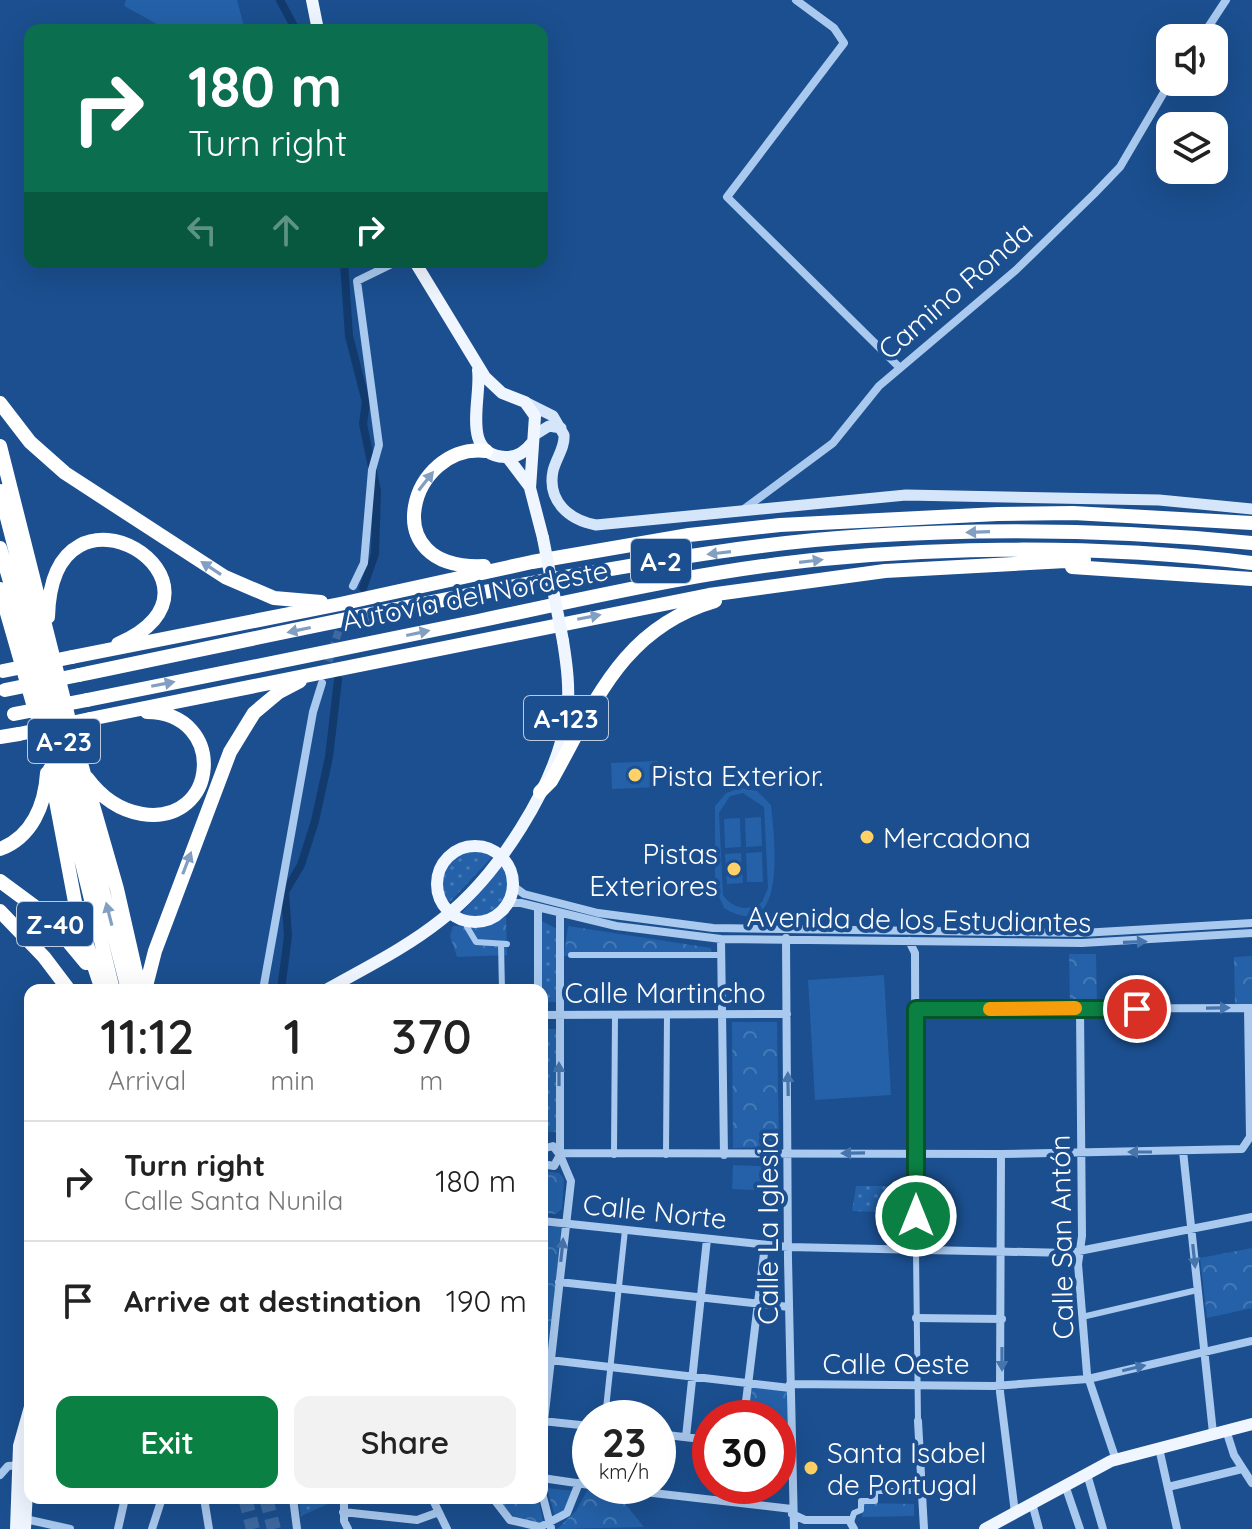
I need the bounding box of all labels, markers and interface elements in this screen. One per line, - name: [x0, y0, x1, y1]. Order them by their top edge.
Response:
- map controls: [1156, 24, 1228, 184]
- button: sound: [1156, 24, 1228, 96]
- text: 180 m: [188, 51, 342, 121]
- icon: right: [56, 56, 160, 160]
- button: layers: [1156, 112, 1228, 184]
- text: Turn right: [188, 120, 347, 165]
- icon: left: [180, 208, 224, 252]
- icon: ahead: [264, 208, 308, 252]
- icon: right: [348, 208, 392, 252]
- street label: Camino Ronda: [871, 213, 1039, 367]
- one-way arrow: [418, 471, 434, 491]
- one-way arrow: [965, 525, 990, 538]
- road number: A-2: [631, 539, 691, 583]
- one-way arrow: [707, 546, 732, 559]
- street label: Autovía del Nordeste: [339, 552, 611, 638]
- one-way arrow: [799, 554, 824, 567]
- one-way arrow: [200, 561, 221, 576]
- one-way arrow: [576, 611, 601, 623]
- one-way arrow: [286, 624, 311, 636]
- one-way arrow: [406, 626, 431, 639]
- one-way arrow: [151, 678, 176, 690]
- road number: A-123: [524, 696, 608, 740]
- road number: A-23: [28, 719, 100, 763]
- place label: Pista Exterior.: [651, 758, 824, 793]
- marker: Pista Exterior.: [626, 766, 644, 784]
- place label: Mercadona: [883, 820, 1031, 855]
- marker: Mercadona: [858, 828, 876, 846]
- place label: Pistas Exteriores: [589, 836, 718, 903]
- one-way arrow: [181, 851, 194, 875]
- marker: Pistas Exteriores: [725, 860, 743, 878]
- street label: Avenida de los Estudiantes: [746, 898, 1092, 940]
- road number: Z-40: [17, 902, 93, 946]
- one-way arrow: [102, 902, 114, 927]
- one-way arrow: [1123, 935, 1148, 948]
- street label: Calle Martincho: [564, 975, 766, 1010]
- pin: [1103, 975, 1171, 1043]
- icon: arrive: [1115, 987, 1159, 1031]
- one-way arrow: [1206, 1002, 1231, 1014]
- text: 11:12: [100, 1006, 194, 1066]
- text: 1: [283, 1006, 302, 1066]
- text: 370: [391, 1006, 472, 1066]
- one-way arrow: [553, 1061, 565, 1086]
- text: Arrival: [108, 1064, 186, 1097]
- text: min: [271, 1064, 315, 1097]
- text: m: [420, 1064, 443, 1097]
- one-way arrow: [782, 1071, 794, 1096]
- street label: Calle La Iglesia: [750, 1131, 785, 1325]
- street label: Calle San Antón: [1042, 1134, 1080, 1340]
- text: Turn right: [124, 1146, 265, 1184]
- one-way arrow: [1127, 1146, 1152, 1158]
- one-way arrow: [840, 1147, 865, 1160]
- icon: right: [56, 1159, 100, 1203]
- text: 180 m: [435, 1162, 516, 1200]
- position arrow: [874, 1174, 958, 1258]
- text: Calle Santa Nunila: [124, 1184, 343, 1217]
- street label: Calle Norte: [581, 1186, 729, 1236]
- one-way arrow: [556, 1237, 569, 1262]
- one-way arrow: [1187, 1244, 1200, 1269]
- icon: arrive: [56, 1279, 100, 1323]
- text: Arrive at destination: [124, 1282, 422, 1320]
- text: 190 m: [446, 1282, 527, 1320]
- street label: Calle Oeste: [822, 1346, 970, 1381]
- one-way arrow: [996, 1347, 1008, 1372]
- one-way arrow: [1121, 1361, 1146, 1374]
- button: Exit: [56, 1396, 278, 1488]
- button: Share: [294, 1396, 516, 1488]
- speed limit sign: 30: [692, 1400, 796, 1504]
- text: 23: [602, 1417, 646, 1467]
- place label: Santa Isabel de Portugal: [827, 1435, 987, 1502]
- text: km/h: [599, 1459, 649, 1484]
- marker: Santa Isabel de Portugal: [802, 1459, 820, 1477]

